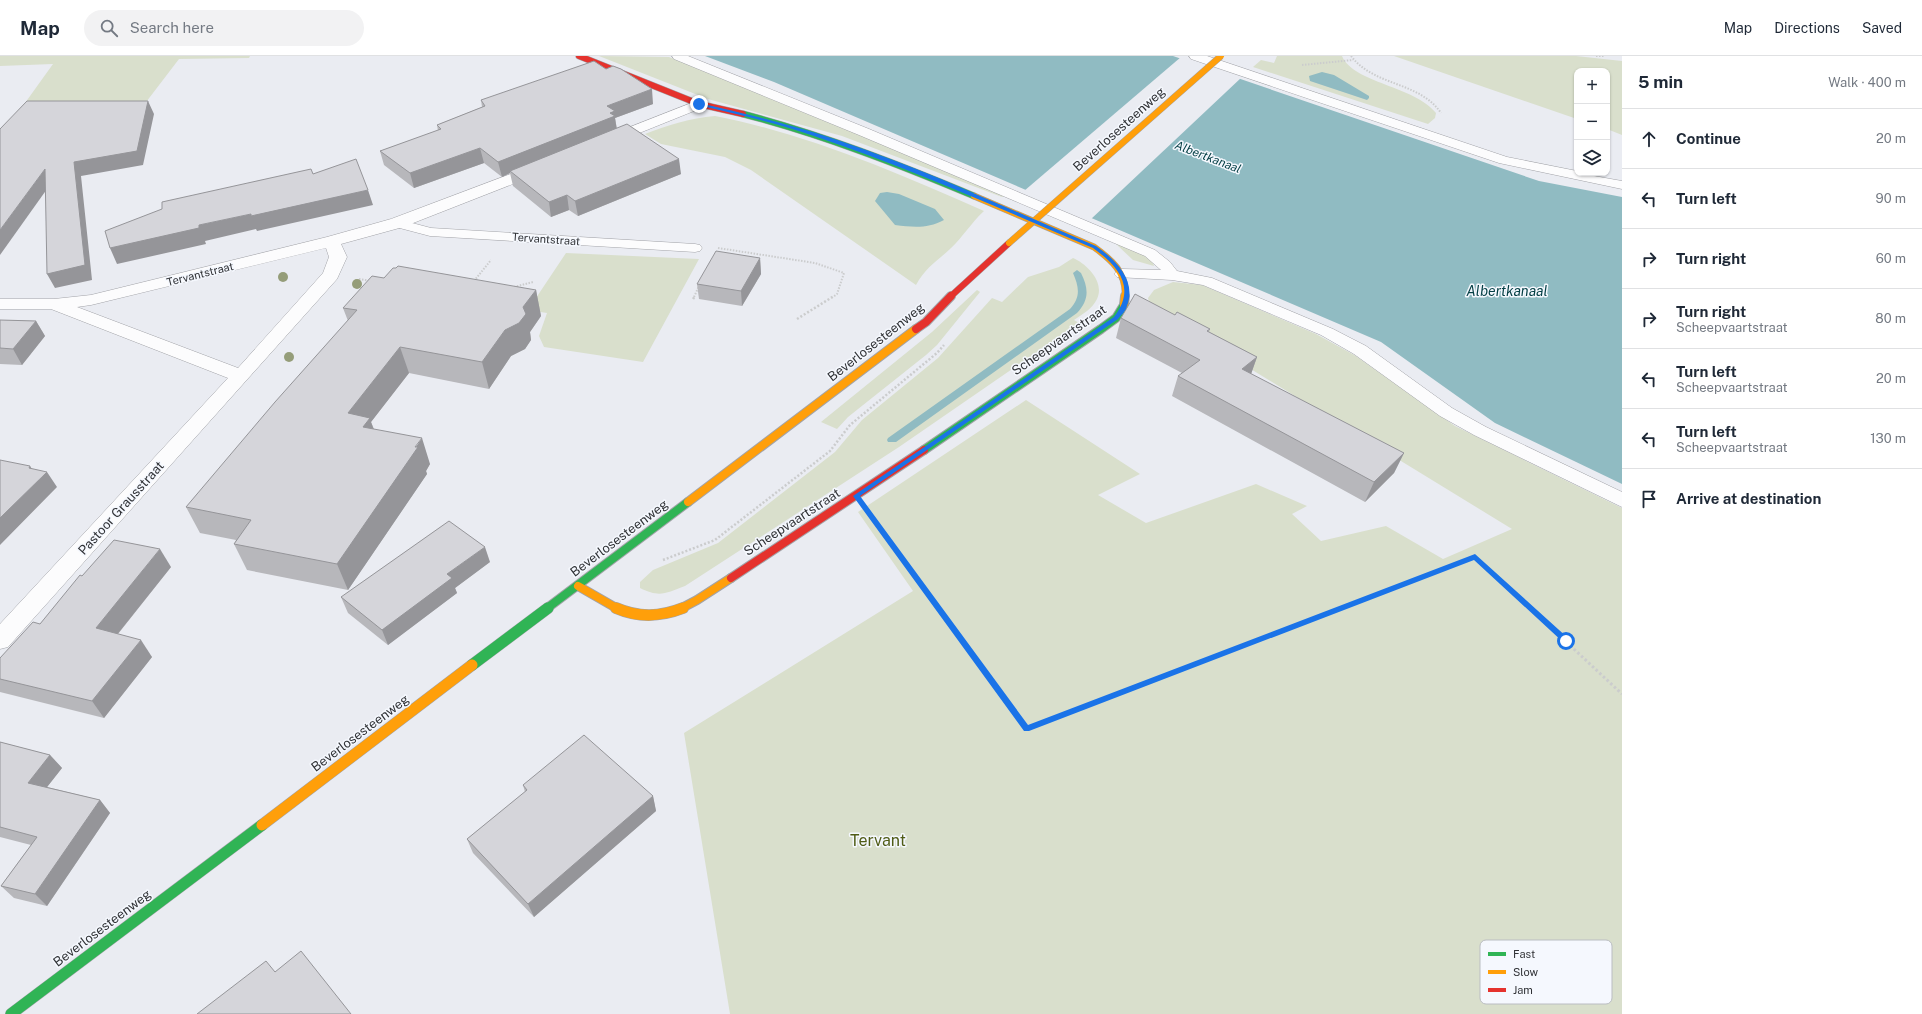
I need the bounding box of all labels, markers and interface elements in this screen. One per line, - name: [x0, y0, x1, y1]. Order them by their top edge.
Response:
- search box: [84, 10, 364, 46]
- text: Map: [20, 17, 60, 39]
- icon: search: [98, 17, 120, 39]
- text: Search here: [130, 19, 214, 36]
- text: Map: [1724, 20, 1752, 36]
- text: Directions: [1774, 20, 1840, 36]
- text: Saved: [1862, 20, 1902, 36]
- map controls: [1574, 68, 1610, 176]
- button: +: [1574, 68, 1610, 104]
- text: 5 min: [1638, 72, 1683, 92]
- text: Walk · 400 m: [1828, 75, 1906, 90]
- street label: Beverlosesteenweg: [1070, 84, 1168, 174]
- route end: [690, 95, 708, 113]
- button: −: [1574, 104, 1610, 140]
- icon: ahead: [1638, 128, 1660, 150]
- text: Continue: [1676, 130, 1741, 147]
- text: 20 m: [1876, 131, 1906, 146]
- water label: Albertkanaal: [1173, 138, 1243, 176]
- button: layers: [1574, 140, 1610, 176]
- icon: left: [1638, 188, 1660, 210]
- text: Turn left: [1676, 190, 1737, 207]
- text: 90 m: [1876, 191, 1906, 206]
- street label: Tervantstraat: [512, 231, 580, 247]
- icon: right: [1638, 248, 1660, 270]
- text: Turn right: [1676, 250, 1746, 267]
- text: 60 m: [1876, 251, 1906, 266]
- street label: Tervantstraat: [165, 260, 235, 288]
- water label: Albertkanaal: [1466, 283, 1548, 299]
- street label: Beverlosesteenweg: [825, 300, 927, 384]
- street label: Scheepvaartstraat: [1009, 302, 1109, 378]
- text: Turn right: [1676, 303, 1746, 320]
- icon: right: [1638, 308, 1660, 330]
- text: 80 m: [1875, 311, 1906, 326]
- text: Scheepvaartstraat: [1676, 320, 1788, 335]
- text: Turn left: [1676, 363, 1737, 380]
- icon: left: [1638, 368, 1660, 390]
- text: 20 m: [1876, 371, 1906, 386]
- text: Scheepvaartstraat: [1676, 380, 1788, 395]
- text: Turn left: [1676, 423, 1737, 440]
- icon: left: [1638, 428, 1660, 450]
- text: 130 m: [1870, 431, 1906, 446]
- text: Scheepvaartstraat: [1676, 440, 1788, 455]
- street label: Pastoor Grausstraat: [75, 458, 167, 558]
- street label: Scheepvaartstraat: [741, 485, 843, 559]
- icon: arrive: [1638, 488, 1660, 510]
- text: Arrive at destination: [1676, 490, 1821, 507]
- street label: Beverlosesteenweg: [567, 496, 671, 580]
- route start: [1557, 632, 1575, 650]
- street label: Beverlosesteenweg: [308, 691, 412, 775]
- park label: Tervant: [850, 831, 906, 850]
- street label: Beverlosesteenweg: [50, 886, 154, 970]
- legend: [1480, 940, 1612, 1004]
- text: Fast: [1513, 948, 1535, 960]
- text: Slow: [1513, 966, 1539, 978]
- text: Jam: [1513, 984, 1533, 996]

